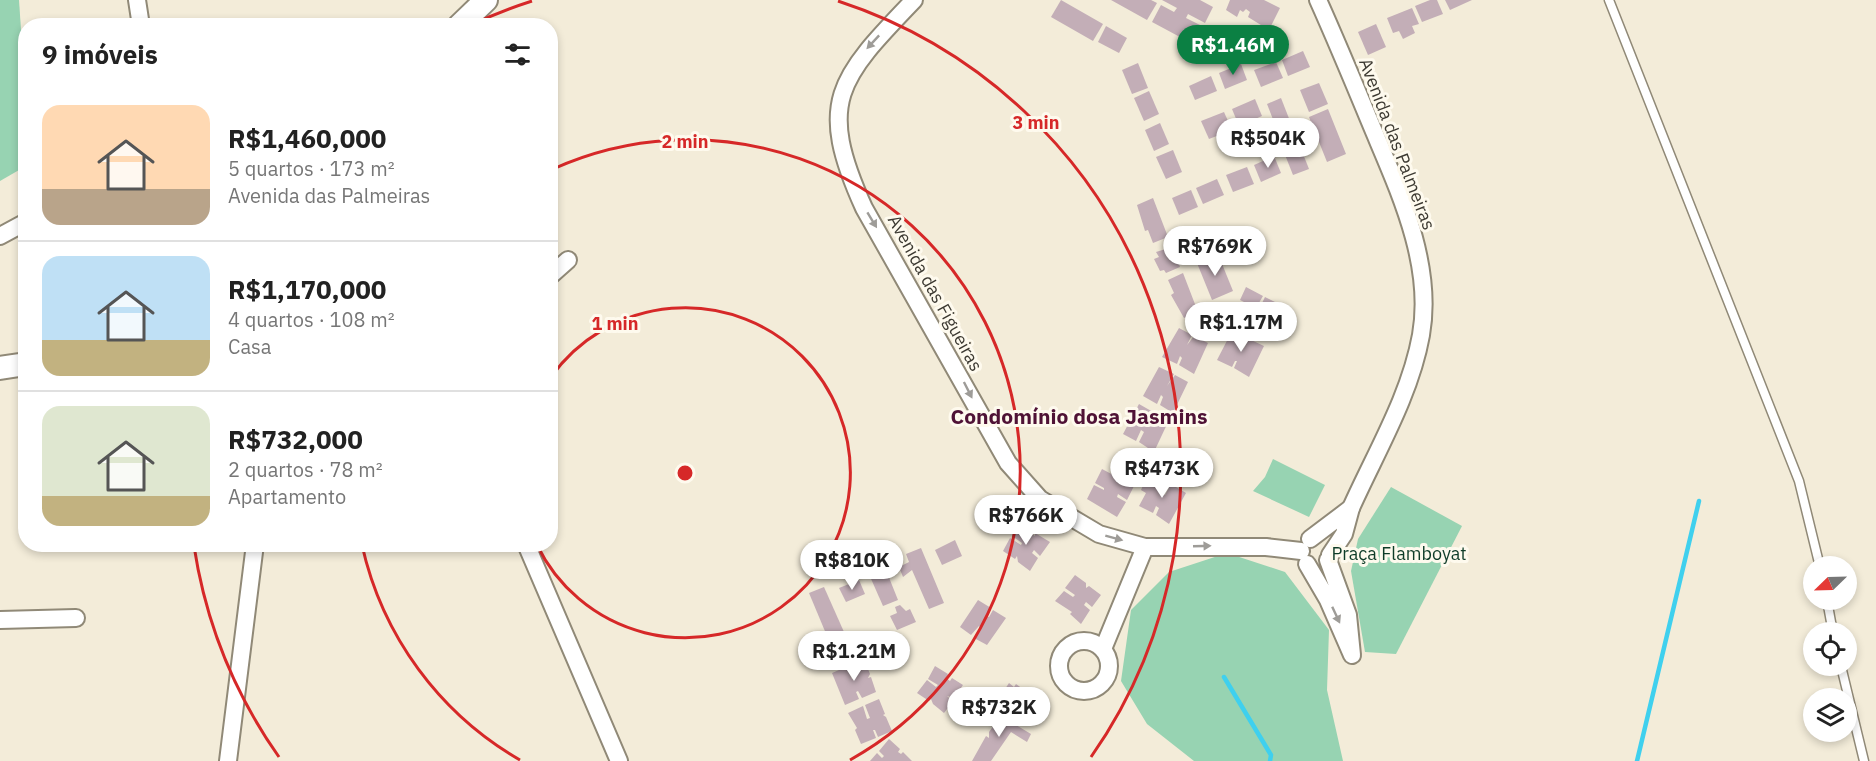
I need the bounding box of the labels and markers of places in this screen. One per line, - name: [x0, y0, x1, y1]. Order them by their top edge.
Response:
- pin: R$1.46M: [1178, 25, 1288, 76]
- pin: R$504K: [1219, 118, 1317, 169]
- pin: R$769K: [1166, 226, 1264, 277]
- pin: R$1.17M: [1186, 302, 1296, 353]
- pin: R$473K: [1113, 448, 1211, 499]
- centre of rings: [675, 463, 695, 483]
- pin: R$766K: [977, 495, 1075, 546]
- pin: R$810K: [803, 540, 901, 591]
- pin: R$1.21M: [799, 631, 909, 682]
- pin: R$732K: [950, 687, 1048, 738]

